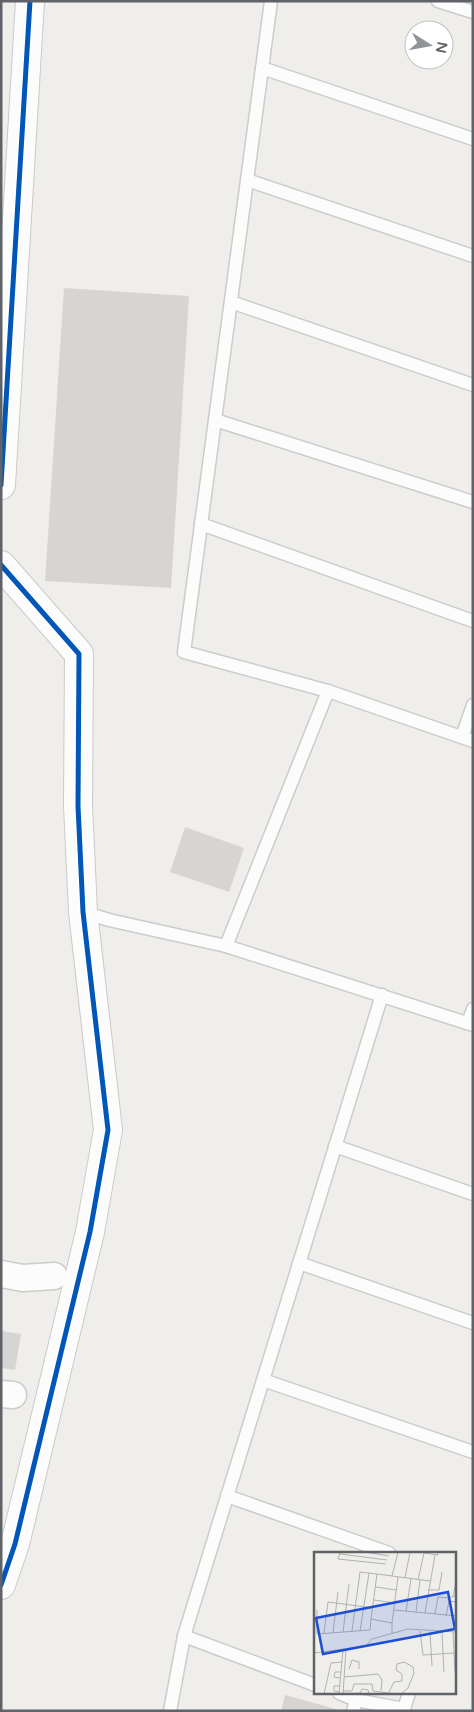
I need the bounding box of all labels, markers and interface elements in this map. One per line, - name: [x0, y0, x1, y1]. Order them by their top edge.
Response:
- north arrow: [404, 20, 454, 70]
- text: N: [432, 40, 451, 55]
- inset map: [314, 1552, 456, 1694]

